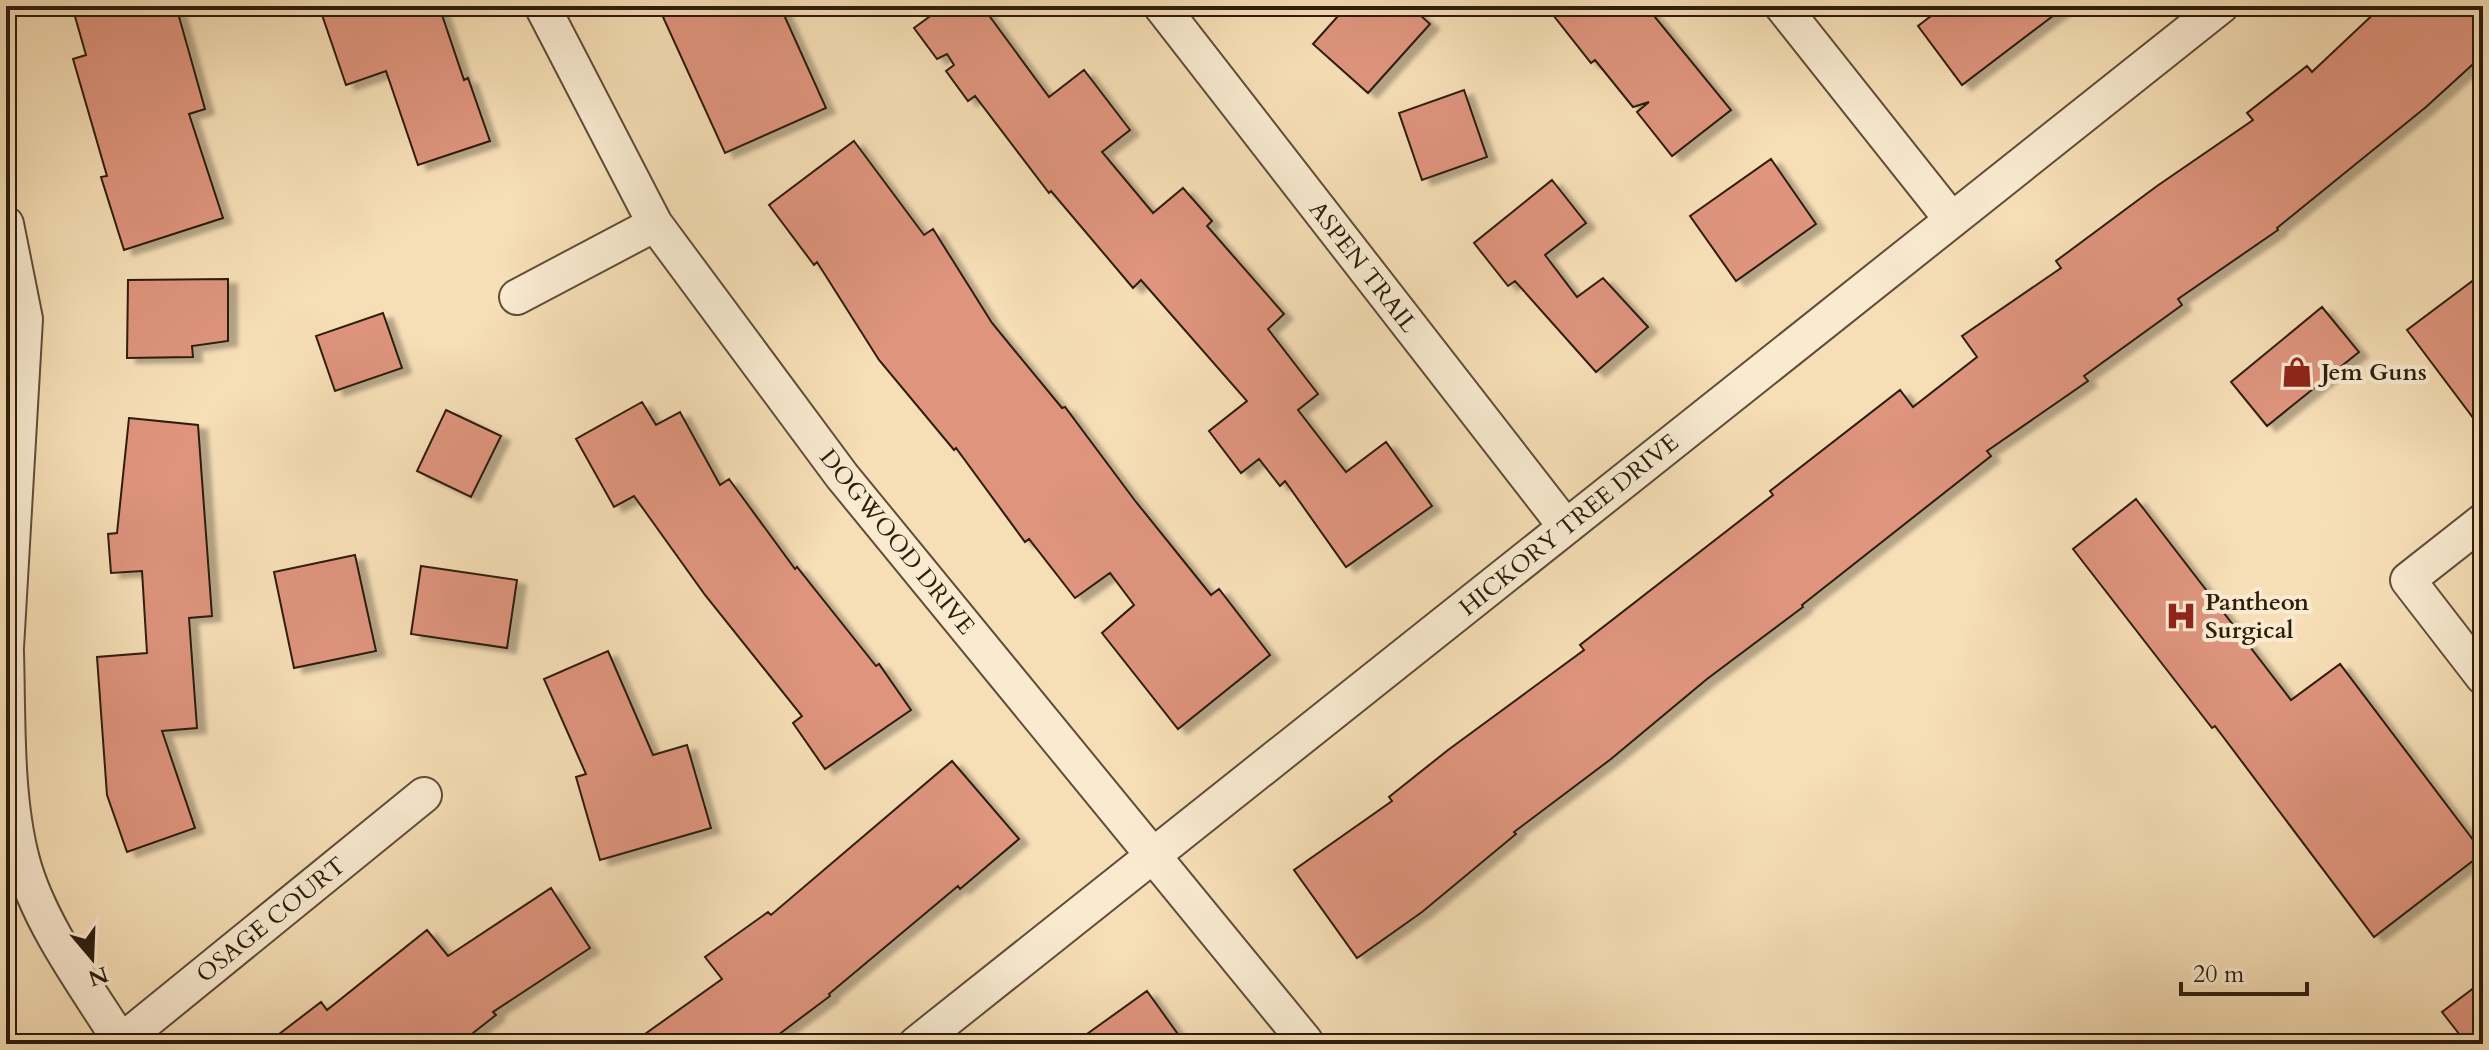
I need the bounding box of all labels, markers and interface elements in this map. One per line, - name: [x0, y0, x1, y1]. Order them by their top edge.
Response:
- street label: ASPEN TRAIL: [1301, 194, 1425, 340]
- shop icon: Jem Guns: [2280, 355, 2314, 389]
- place label: Jem Guns: [2318, 356, 2427, 389]
- street label: HICKORY TREE DRIVE: [1452, 426, 1686, 624]
- street label: DOGWOOD DRIVE: [812, 442, 982, 642]
- place label: Pantheon Surgical: [2205, 586, 2310, 647]
- hospital icon: Pantheon Surgical: [2164, 599, 2198, 633]
- street label: OSAGE COURT: [190, 850, 352, 990]
- north arrow: [52, 918, 132, 998]
- scale bar: [2181, 946, 2307, 996]
- text: 20 m: [2193, 958, 2245, 991]
- text: N: [84, 959, 112, 993]

